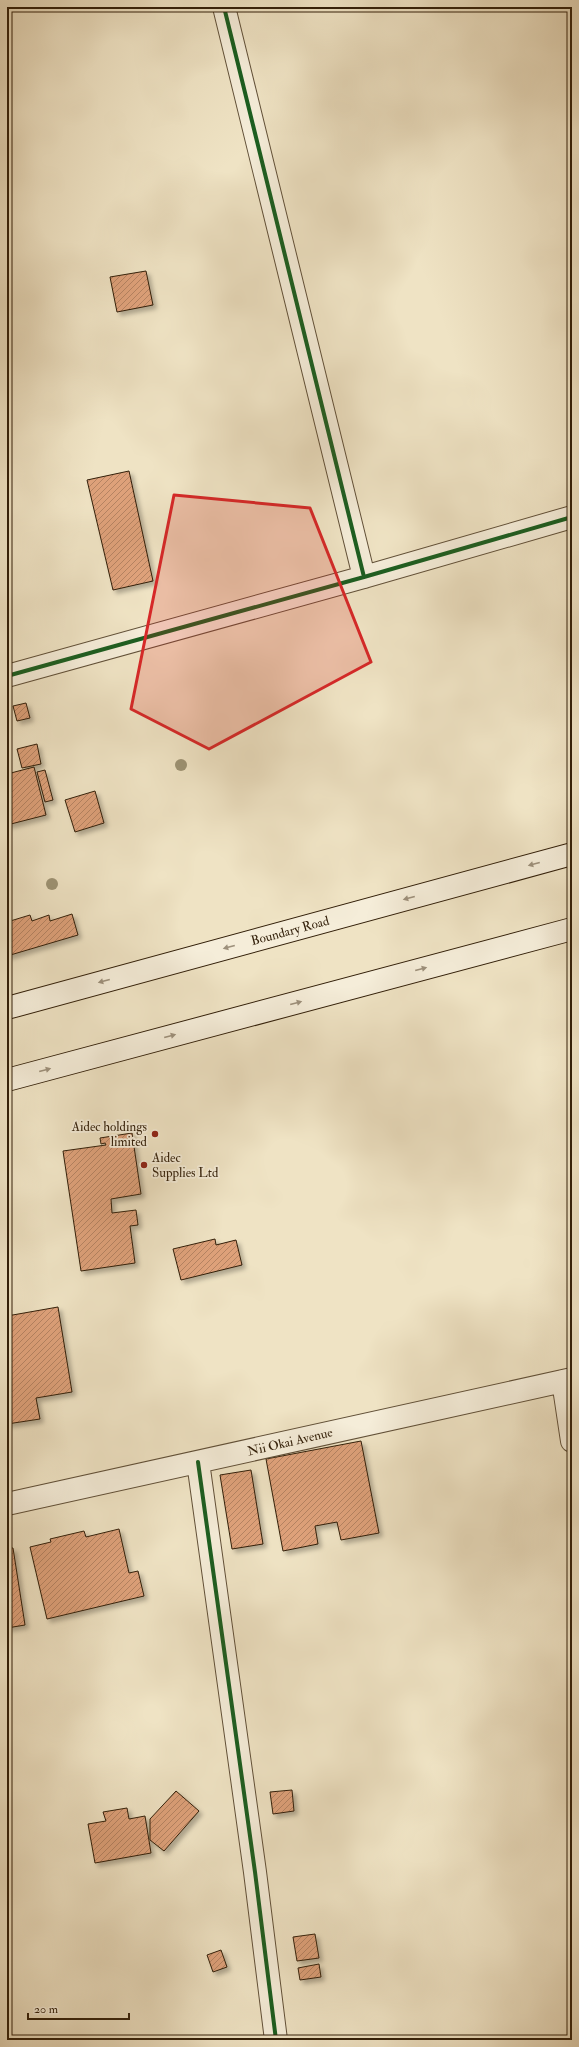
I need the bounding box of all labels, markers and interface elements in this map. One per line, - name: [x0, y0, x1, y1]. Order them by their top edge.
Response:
- one-way arrow: [528, 861, 540, 867]
- one-way arrow: [403, 895, 415, 901]
- street label: Boundary Road: [249, 913, 332, 950]
- one-way arrow: [223, 944, 235, 950]
- one-way arrow: [416, 966, 428, 972]
- one-way arrow: [98, 978, 110, 984]
- one-way arrow: [290, 999, 302, 1005]
- one-way arrow: [164, 1033, 176, 1039]
- one-way arrow: [39, 1067, 51, 1073]
- place label: Aidec holdings limited: [71, 1119, 148, 1150]
- marker: Aidec holdings limited: [150, 1129, 160, 1139]
- place label: Aidec Supplies Ltd: [151, 1150, 219, 1182]
- marker: Aidec Supplies Ltd: [139, 1160, 149, 1170]
- street label: Nii Okai Avenue: [246, 1424, 335, 1460]
- scale bar: [28, 1995, 129, 2021]
- text: 20 m: [34, 2002, 59, 2017]

